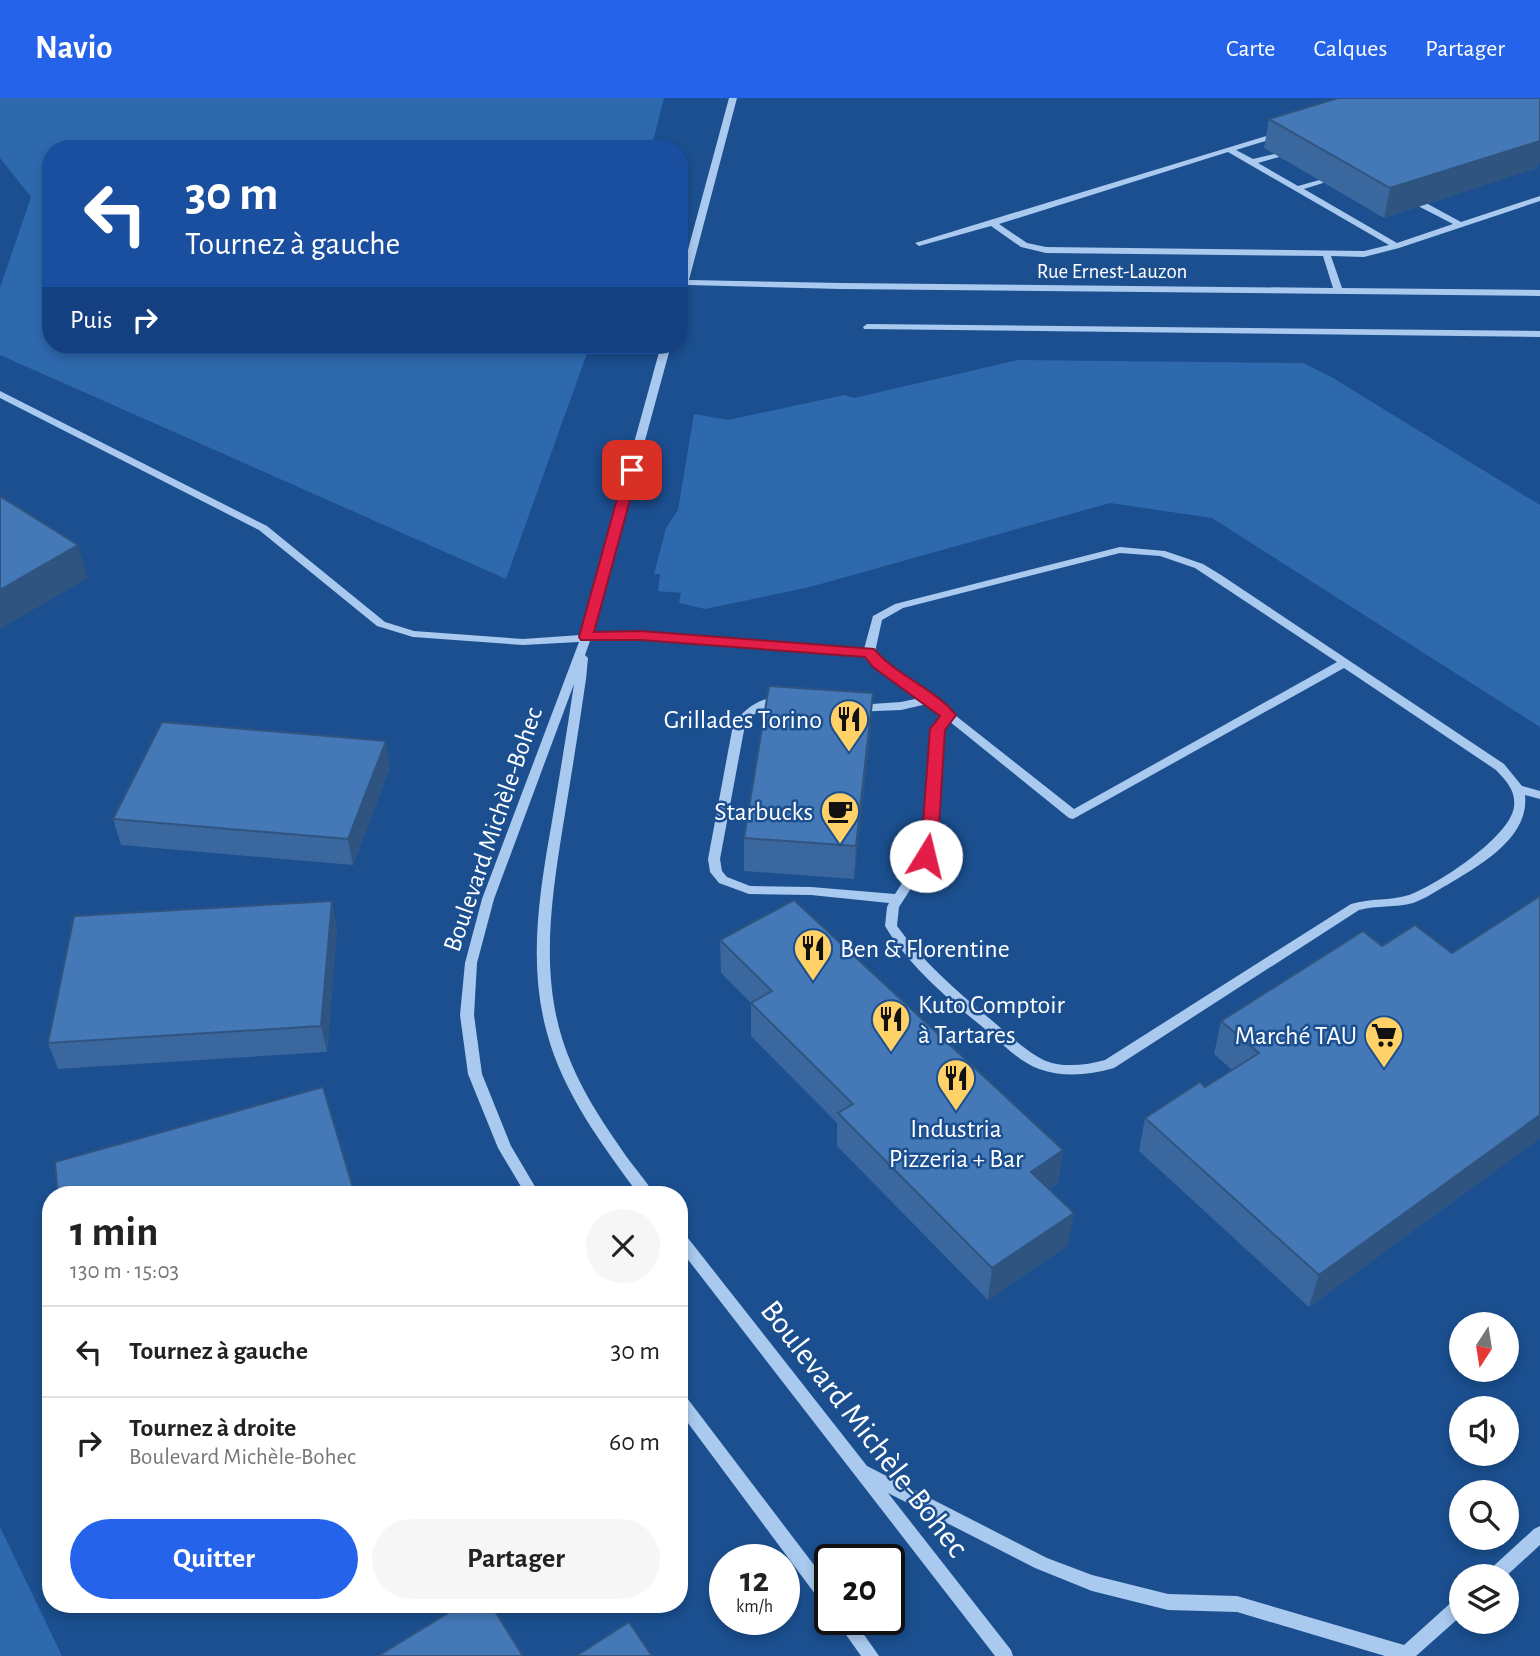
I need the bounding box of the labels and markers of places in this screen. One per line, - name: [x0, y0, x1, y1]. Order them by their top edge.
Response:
- pin: [602, 440, 662, 500]
- restaurant icon: Grillades Torino: [828, 698, 870, 753]
- place label: Grillades Torino: [664, 707, 822, 733]
- cafe icon: Starbucks: [819, 790, 861, 845]
- place label: Starbucks: [714, 799, 813, 825]
- restaurant icon: Ben & Florentine: [792, 927, 834, 982]
- place label: Ben & Florentine: [840, 936, 1010, 962]
- place label: Kuto Comptoir à Tartares: [918, 992, 1066, 1048]
- restaurant icon: Kuto Comptoir à Tartares: [870, 998, 912, 1053]
- supermarket icon: Marché TAU: [1363, 1014, 1405, 1069]
- place label: Marché TAU: [1235, 1023, 1357, 1049]
- restaurant icon: Industria Pizzeria + Bar: [935, 1057, 977, 1112]
- place label: Industria Pizzeria + Bar: [889, 1116, 1024, 1172]

